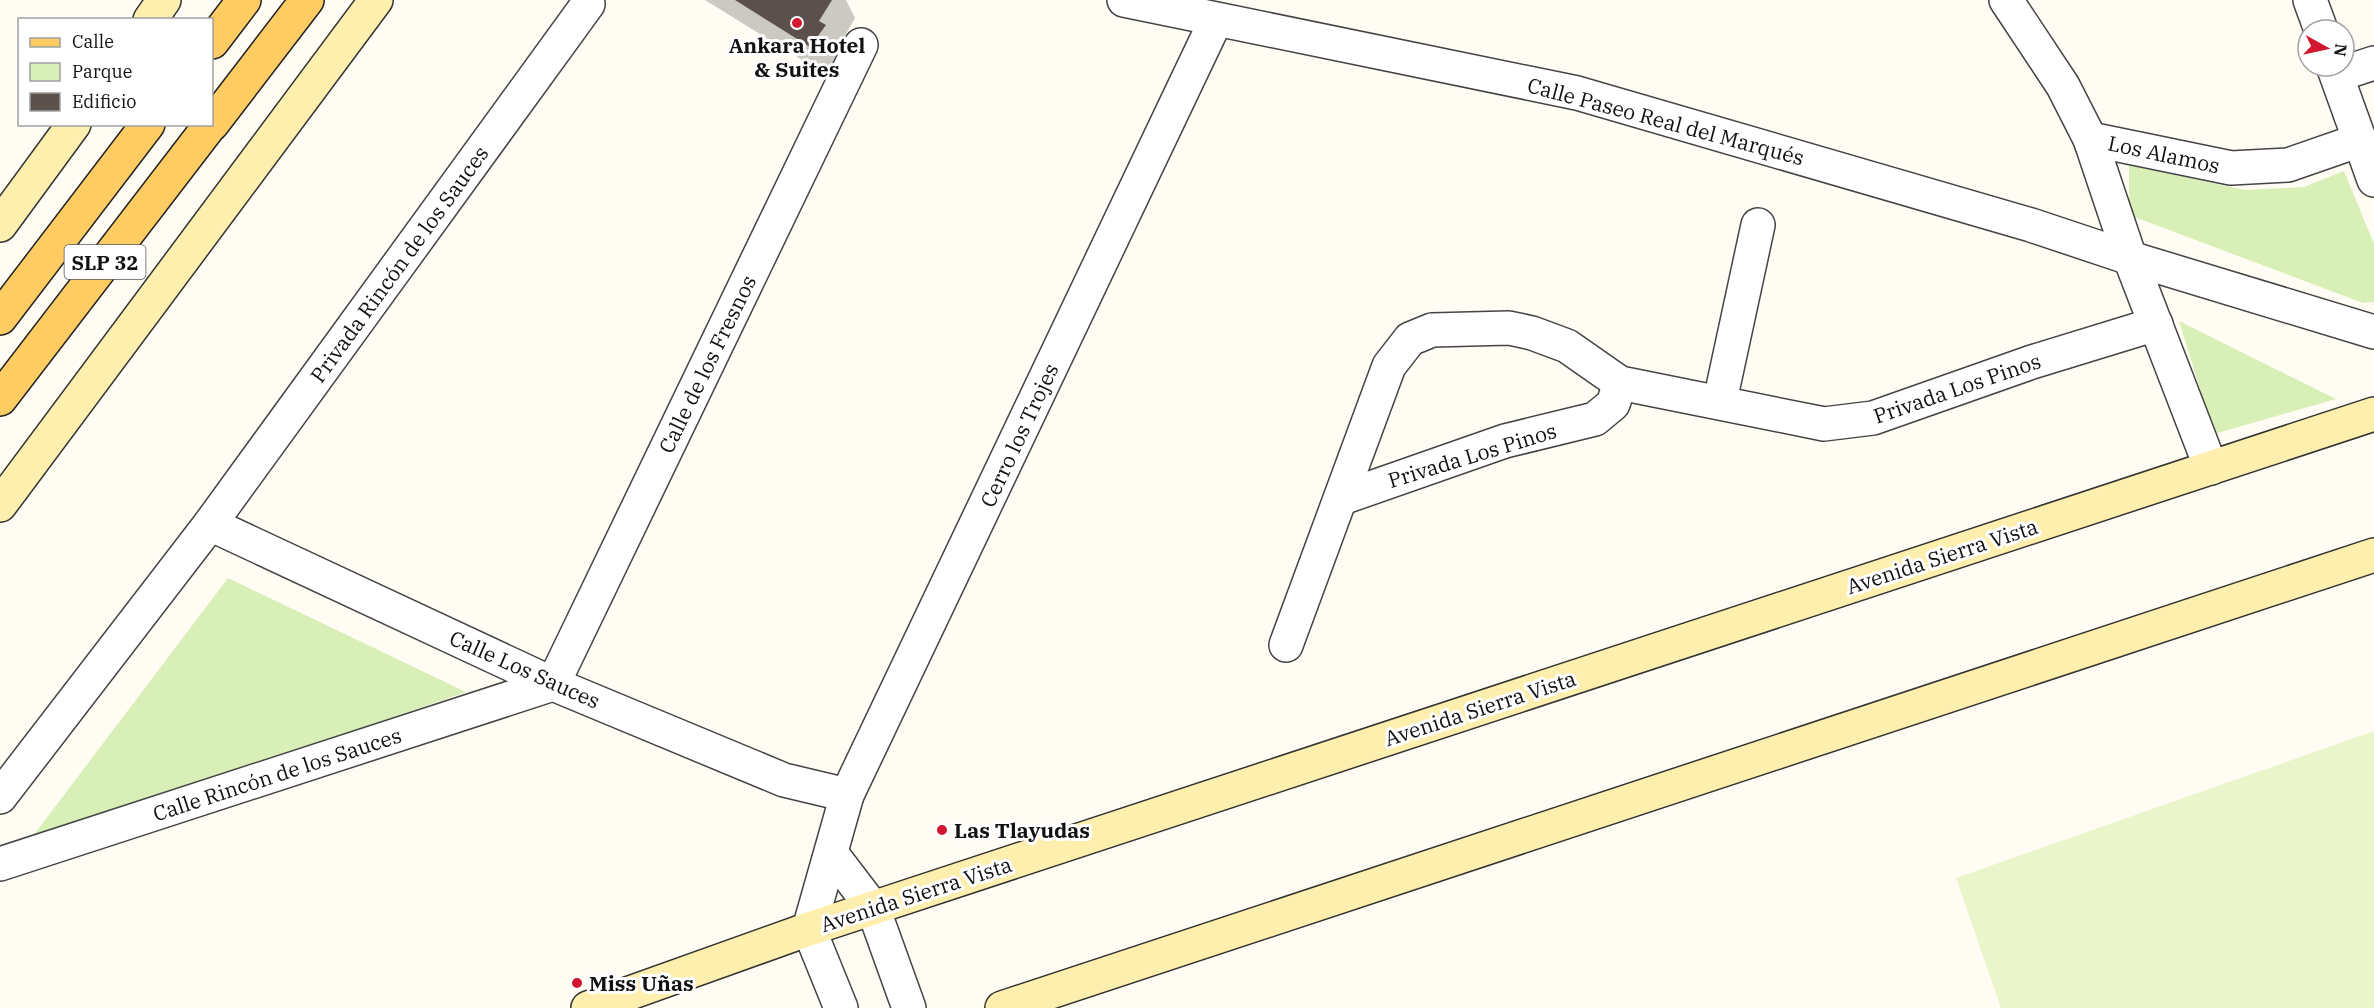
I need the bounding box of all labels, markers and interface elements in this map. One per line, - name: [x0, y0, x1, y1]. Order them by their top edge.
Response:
- marker: Ankara Hotel & Suites: [790, 16, 804, 30]
- legend: [18, 18, 213, 126]
- north arrow: [2296, 18, 2356, 78]
- text: Calle: [72, 30, 114, 53]
- place label: Ankara Hotel & Suites: [729, 31, 865, 83]
- text: N: [2330, 42, 2352, 58]
- text: Parque: [72, 60, 132, 83]
- street label: Calle Paseo Real del Marqués: [1525, 71, 1807, 171]
- text: Edificio: [72, 90, 136, 113]
- street label: Los Alamos: [2106, 129, 2222, 179]
- street label: Privada Rincón de los Sauces: [304, 140, 494, 388]
- road number: SLP 32: [64, 245, 146, 279]
- street label: Calle de los Fresnos: [652, 270, 762, 458]
- street label: Privada Los Pinos: [1870, 346, 2044, 430]
- street label: Cerro los Trojes: [973, 359, 1065, 511]
- street label: Privada Los Pinos: [1384, 416, 1560, 494]
- street label: Avenida Sierra Vista: [1843, 512, 2041, 600]
- street label: Calle Los Sauces: [445, 623, 605, 715]
- street label: Avenida Sierra Vista: [1381, 664, 1579, 752]
- street label: Calle Rincón de los Sauces: [149, 721, 405, 827]
- place label: Las Tlayudas: [954, 816, 1090, 844]
- marker: Las Tlayudas: [935, 823, 949, 837]
- street label: Avenida Sierra Vista: [817, 850, 1015, 938]
- place label: Miss Uñas: [589, 969, 694, 997]
- marker: Miss Uñas: [570, 976, 584, 990]

